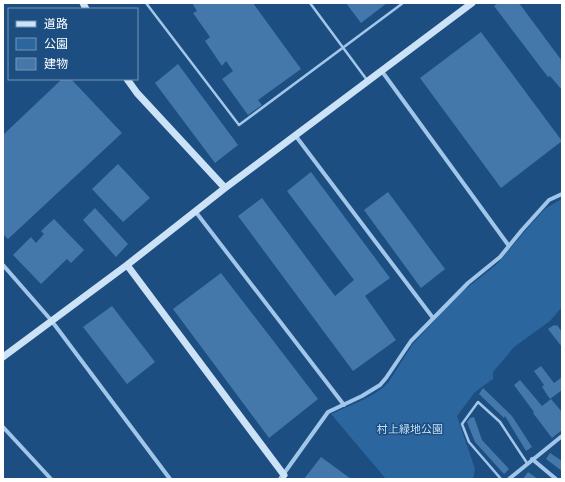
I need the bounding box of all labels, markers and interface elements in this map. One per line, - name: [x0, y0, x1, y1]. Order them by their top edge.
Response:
- legend: [8, 8, 138, 80]
- text: 道路: [44, 17, 68, 31]
- text: 公園: [44, 37, 68, 51]
- text: 建物: [44, 57, 68, 71]
- park label: 村上緑地公園: [377, 423, 443, 436]

